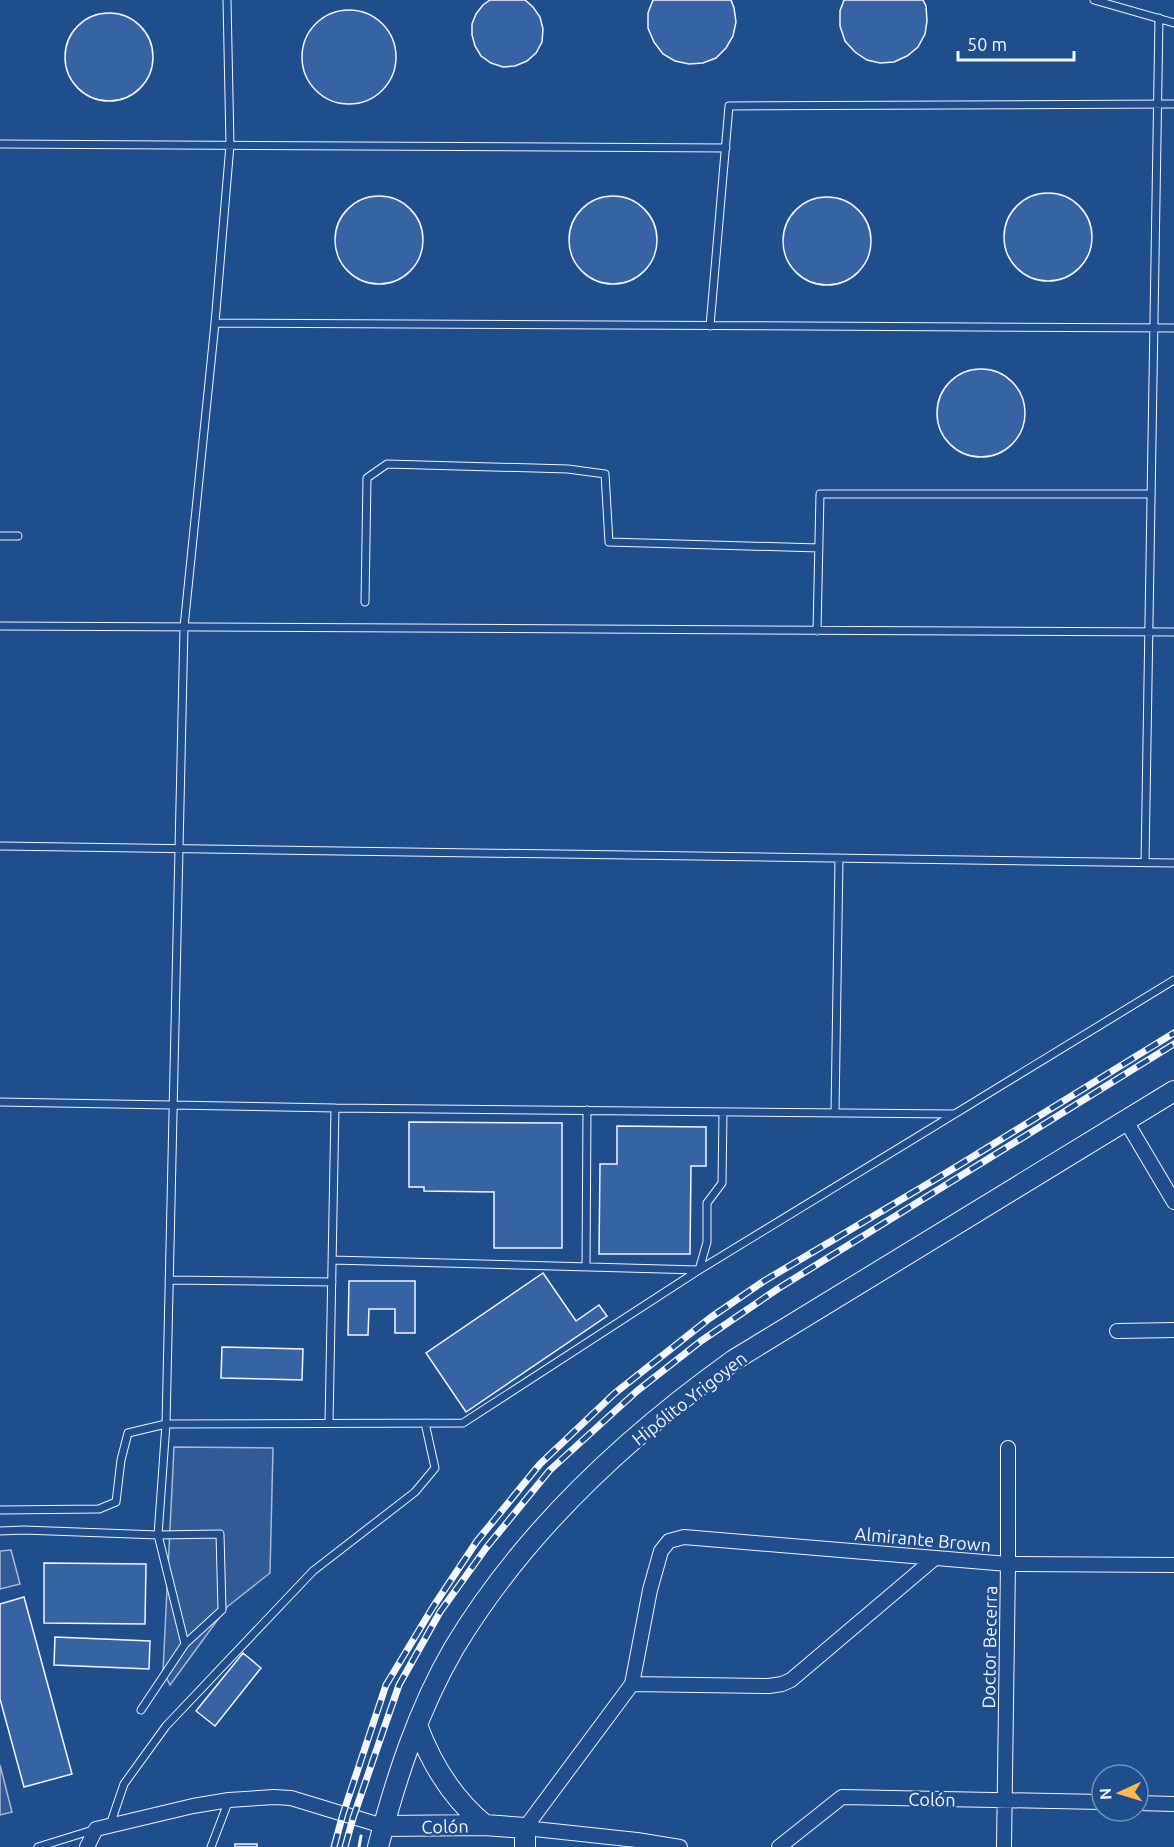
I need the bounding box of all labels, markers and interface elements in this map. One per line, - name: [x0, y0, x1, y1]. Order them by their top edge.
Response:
- scale bar: [958, 24, 1074, 62]
- text: 50 m: [967, 34, 1007, 54]
- street label: Hipólito Yrigoyen: [628, 1347, 750, 1449]
- street label: Almirante Brown: [854, 1523, 992, 1555]
- street label: Doctor Becerra: [978, 1586, 1000, 1708]
- north arrow: [1090, 1763, 1150, 1823]
- text: N: [1096, 1787, 1114, 1801]
- street label: Colón: [908, 1789, 956, 1809]
- street label: Colón: [421, 1816, 469, 1836]

